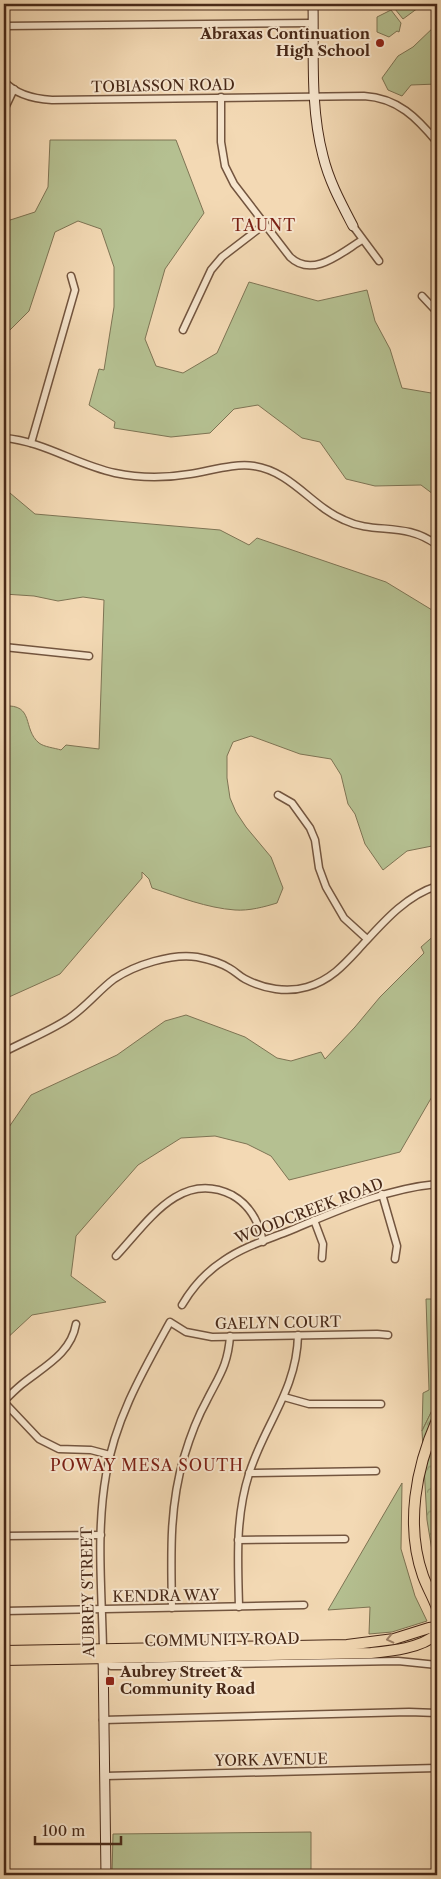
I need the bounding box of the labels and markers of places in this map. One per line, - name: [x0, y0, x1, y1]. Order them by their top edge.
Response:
- place label: Abraxas Continuation High School: [199, 24, 371, 60]
- marker: Abraxas Continuation High School: [374, 37, 386, 49]
- place label: Aubrey Street & Community Road: [119, 1662, 255, 1698]
- marker: Aubrey Street & Community Road: [104, 1675, 116, 1687]

